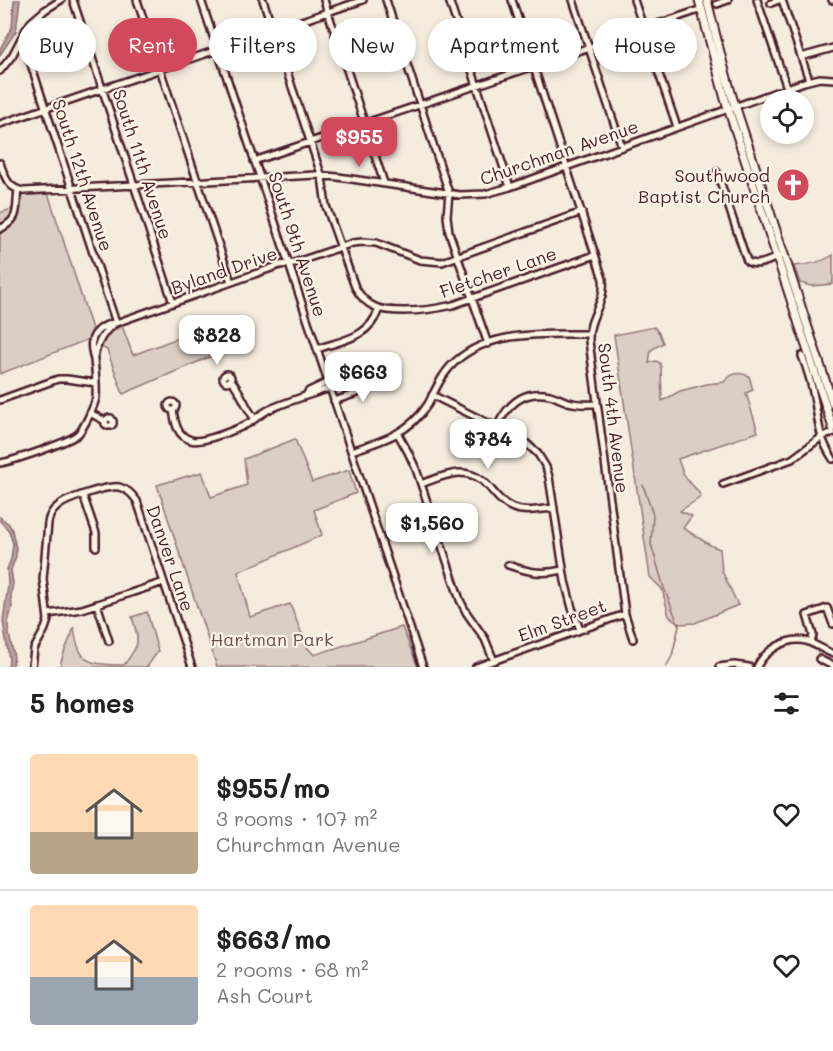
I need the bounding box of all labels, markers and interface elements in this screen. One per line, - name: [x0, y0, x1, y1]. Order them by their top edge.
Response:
- chip: Buy: [18, 18, 96, 72]
- chip: Rent: [108, 18, 197, 72]
- chip: Filters: [209, 18, 317, 72]
- chip: New: [329, 18, 416, 72]
- chip: Apartment: [428, 18, 581, 72]
- chip: House: [593, 18, 697, 72]
- street label: South 11th Avenue: [107, 86, 179, 242]
- map controls: [760, 90, 814, 144]
- button: locate: [760, 90, 814, 144]
- street label: South 12th Avenue: [47, 96, 119, 254]
- street label: Churchman Avenue: [477, 114, 641, 190]
- pin: $955: [323, 117, 395, 168]
- text: $955: [335, 123, 383, 149]
- place label: Southwood Baptist Church: [638, 163, 770, 208]
- church icon: Southwood Baptist Church: [775, 167, 811, 203]
- street label: South 9th Avenue: [263, 168, 333, 320]
- street label: Byland Drive: [168, 241, 280, 299]
- street label: Fletcher Lane: [436, 241, 560, 303]
- pin: $828: [181, 315, 253, 366]
- text: $828: [193, 321, 241, 347]
- street label: South 4th Avenue: [593, 342, 635, 494]
- pin: $663: [327, 352, 399, 403]
- text: $663: [339, 358, 387, 384]
- pin: $784: [452, 419, 524, 470]
- text: $784: [464, 425, 512, 451]
- street label: Danver Lane: [142, 502, 200, 614]
- pin: $1,560: [383, 503, 481, 554]
- text: $1,560: [400, 509, 464, 535]
- street label: Elm Street: [515, 593, 609, 647]
- park label: Hartman Park: [210, 627, 334, 651]
- text: 5 homes: [30, 686, 135, 720]
- icon: filters: [770, 687, 803, 720]
- text: $955/mo: [216, 771, 330, 805]
- icon: home: [78, 778, 150, 850]
- icon: heart: [770, 798, 803, 831]
- text: 3 rooms · 107 m²: [216, 805, 377, 831]
- text: Churchman Avenue: [216, 831, 401, 857]
- text: $663/mo: [216, 922, 331, 956]
- icon: home: [78, 929, 150, 1001]
- icon: heart: [770, 949, 803, 982]
- text: 2 rooms · 68 m²: [216, 956, 369, 982]
- text: Ash Court: [216, 982, 313, 1008]

